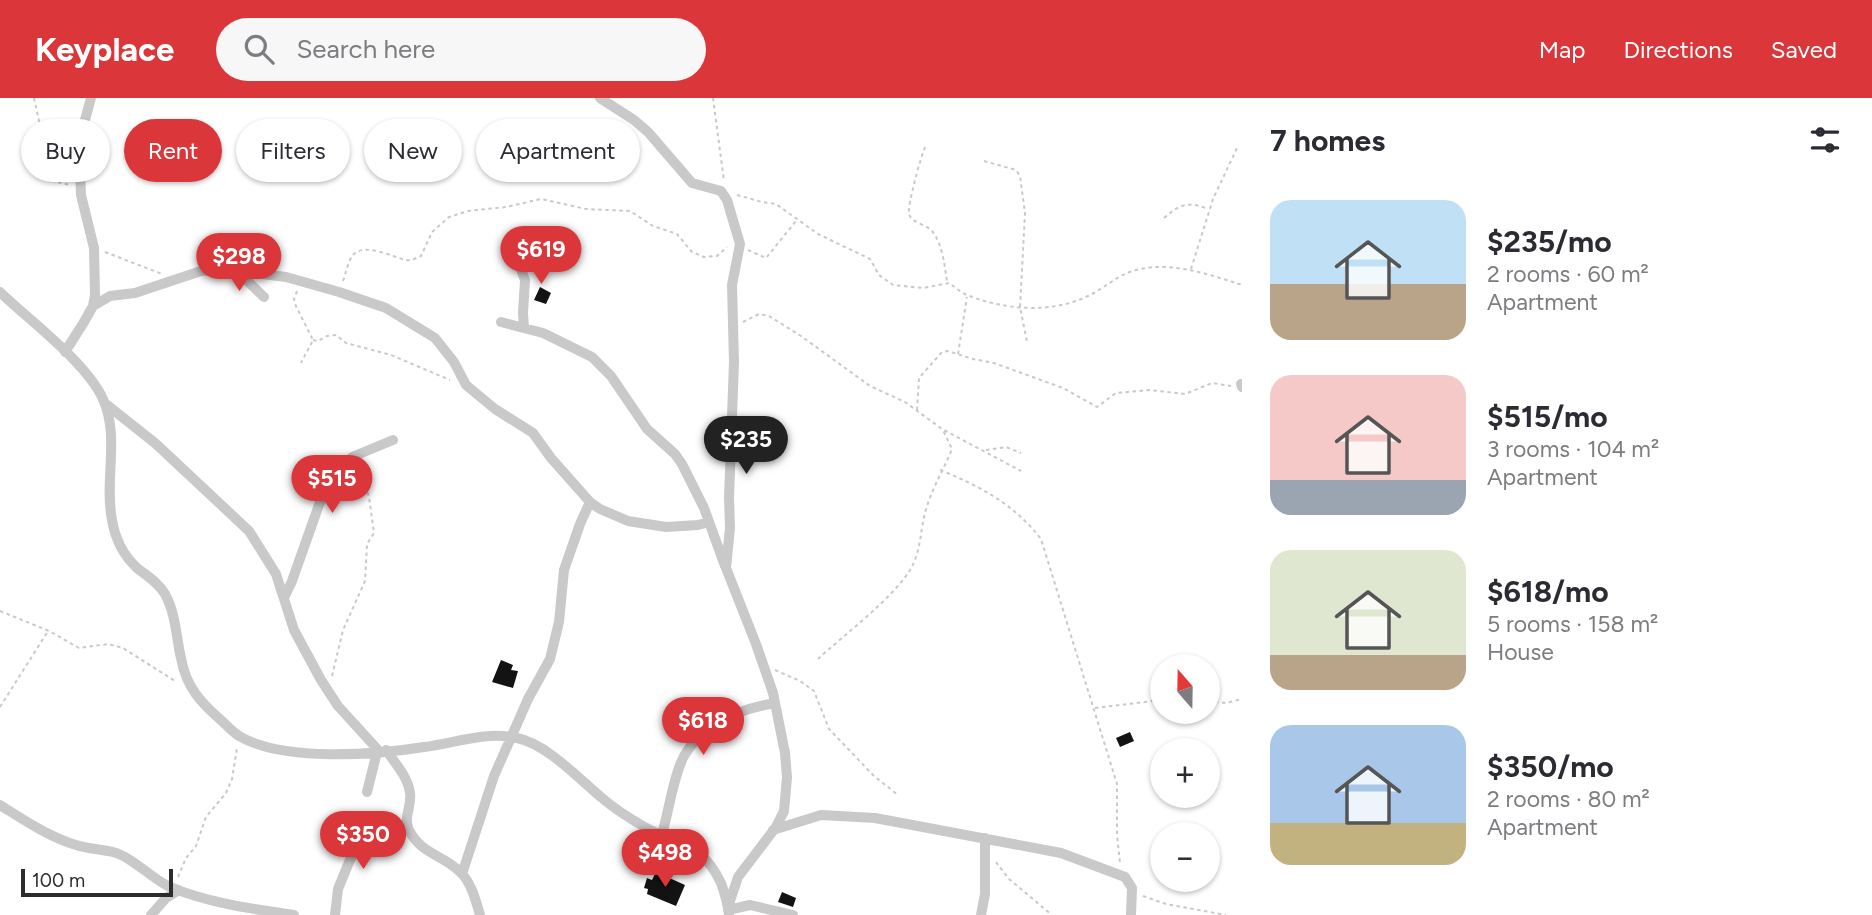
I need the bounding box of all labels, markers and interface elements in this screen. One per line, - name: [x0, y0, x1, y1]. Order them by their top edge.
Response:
- search box: [216, 18, 706, 81]
- text: Keyplace: [35, 30, 174, 69]
- icon: search: [240, 30, 278, 68]
- text: Search here: [296, 33, 435, 65]
- text: Map: [1539, 35, 1585, 64]
- text: Directions: [1623, 35, 1733, 64]
- text: Saved: [1771, 35, 1837, 64]
- chip: Buy: [21, 119, 110, 182]
- chip: Rent: [124, 119, 222, 182]
- chip: Filters: [236, 119, 350, 182]
- chip: New: [364, 119, 462, 182]
- chip: Apartment: [476, 119, 640, 182]
- icon: filters: [1806, 121, 1844, 159]
- text: 7 homes: [1270, 122, 1385, 159]
- text: $235/mo: [1487, 223, 1612, 260]
- pin: $619: [500, 226, 582, 286]
- icon: home: [1326, 228, 1410, 312]
- pin: $298: [198, 234, 280, 293]
- text: $619: [516, 235, 566, 263]
- text: $298: [212, 242, 266, 270]
- text: 2 rooms · 60 m²: [1487, 260, 1649, 288]
- text: Apartment: [1487, 288, 1598, 316]
- text: $515/mo: [1487, 398, 1608, 435]
- icon: home: [1326, 403, 1410, 487]
- pin: $235: [705, 416, 787, 476]
- text: $235: [720, 425, 772, 453]
- text: 3 rooms · 104 m²: [1487, 435, 1659, 463]
- pin: $515: [291, 456, 373, 515]
- text: Apartment: [1487, 463, 1598, 491]
- text: $515: [307, 464, 357, 492]
- text: $618/mo: [1487, 573, 1609, 610]
- icon: home: [1326, 578, 1410, 662]
- text: 5 rooms · 158 m²: [1487, 610, 1658, 638]
- text: House: [1487, 638, 1554, 666]
- north arrow: [1150, 654, 1220, 724]
- map controls: [1150, 654, 1220, 892]
- pin: $618: [662, 698, 744, 757]
- text: $618: [678, 706, 728, 734]
- button: +: [1150, 738, 1220, 808]
- text: $350/mo: [1487, 748, 1614, 785]
- icon: home: [1326, 753, 1410, 837]
- text: 2 rooms · 80 m²: [1487, 785, 1650, 813]
- pin: $350: [322, 812, 404, 871]
- text: Apartment: [1487, 813, 1598, 841]
- text: $350: [336, 820, 390, 848]
- button: −: [1150, 822, 1220, 892]
- pin: $498: [624, 830, 706, 889]
- text: $498: [638, 838, 692, 866]
- scale bar: [21, 866, 173, 898]
- text: 100 m: [32, 869, 85, 892]

